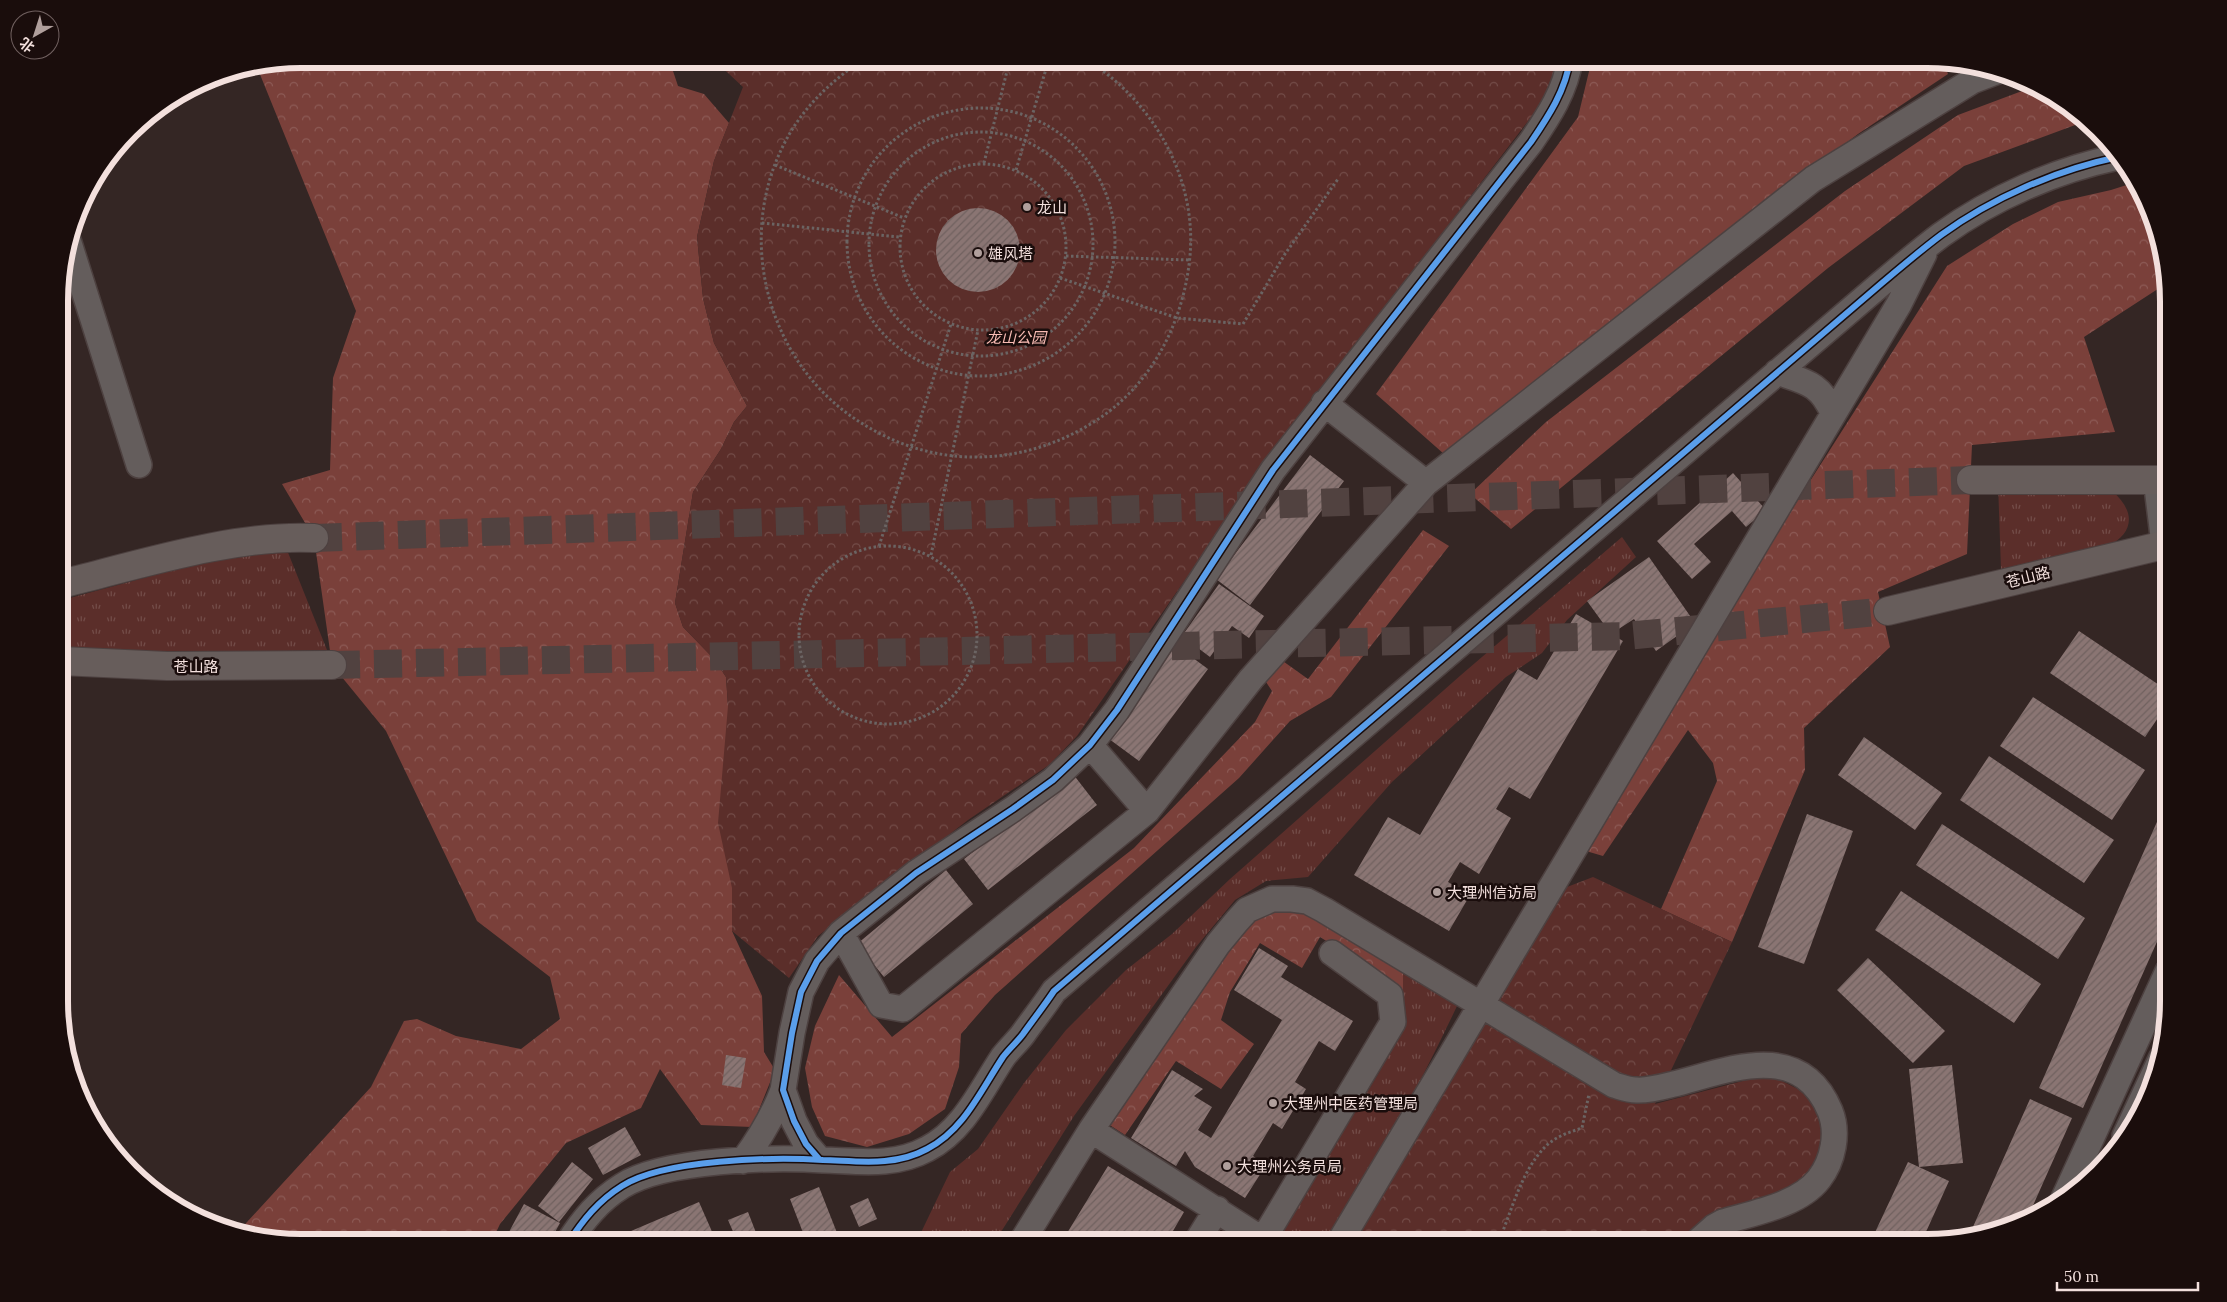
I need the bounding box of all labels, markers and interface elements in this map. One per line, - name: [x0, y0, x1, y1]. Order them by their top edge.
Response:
- north arrow: [10, 10, 60, 60]
- text: 北: [16, 34, 38, 57]
- place label: 龙山: [1037, 198, 1067, 217]
- marker: 龙山: [1021, 201, 1033, 213]
- place label: 雄风塔: [988, 244, 1033, 263]
- marker: 雄风塔: [972, 247, 984, 259]
- park label: 龙山公园: [986, 328, 1048, 347]
- street label: 苍山路: [2004, 562, 2052, 592]
- street label: 苍山路: [173, 657, 219, 676]
- place label: 大理州信访局: [1447, 883, 1537, 902]
- marker: 大理州信访局: [1431, 886, 1443, 898]
- place label: 大理州中医药管理局: [1283, 1094, 1418, 1113]
- marker: 大理州中医药管理局: [1267, 1097, 1279, 1109]
- place label: 大理州公务员局: [1237, 1157, 1342, 1176]
- marker: 大理州公务员局: [1221, 1160, 1233, 1172]
- scale bar: [2057, 1260, 2198, 1292]
- text: 50 m: [2064, 1267, 2099, 1286]

